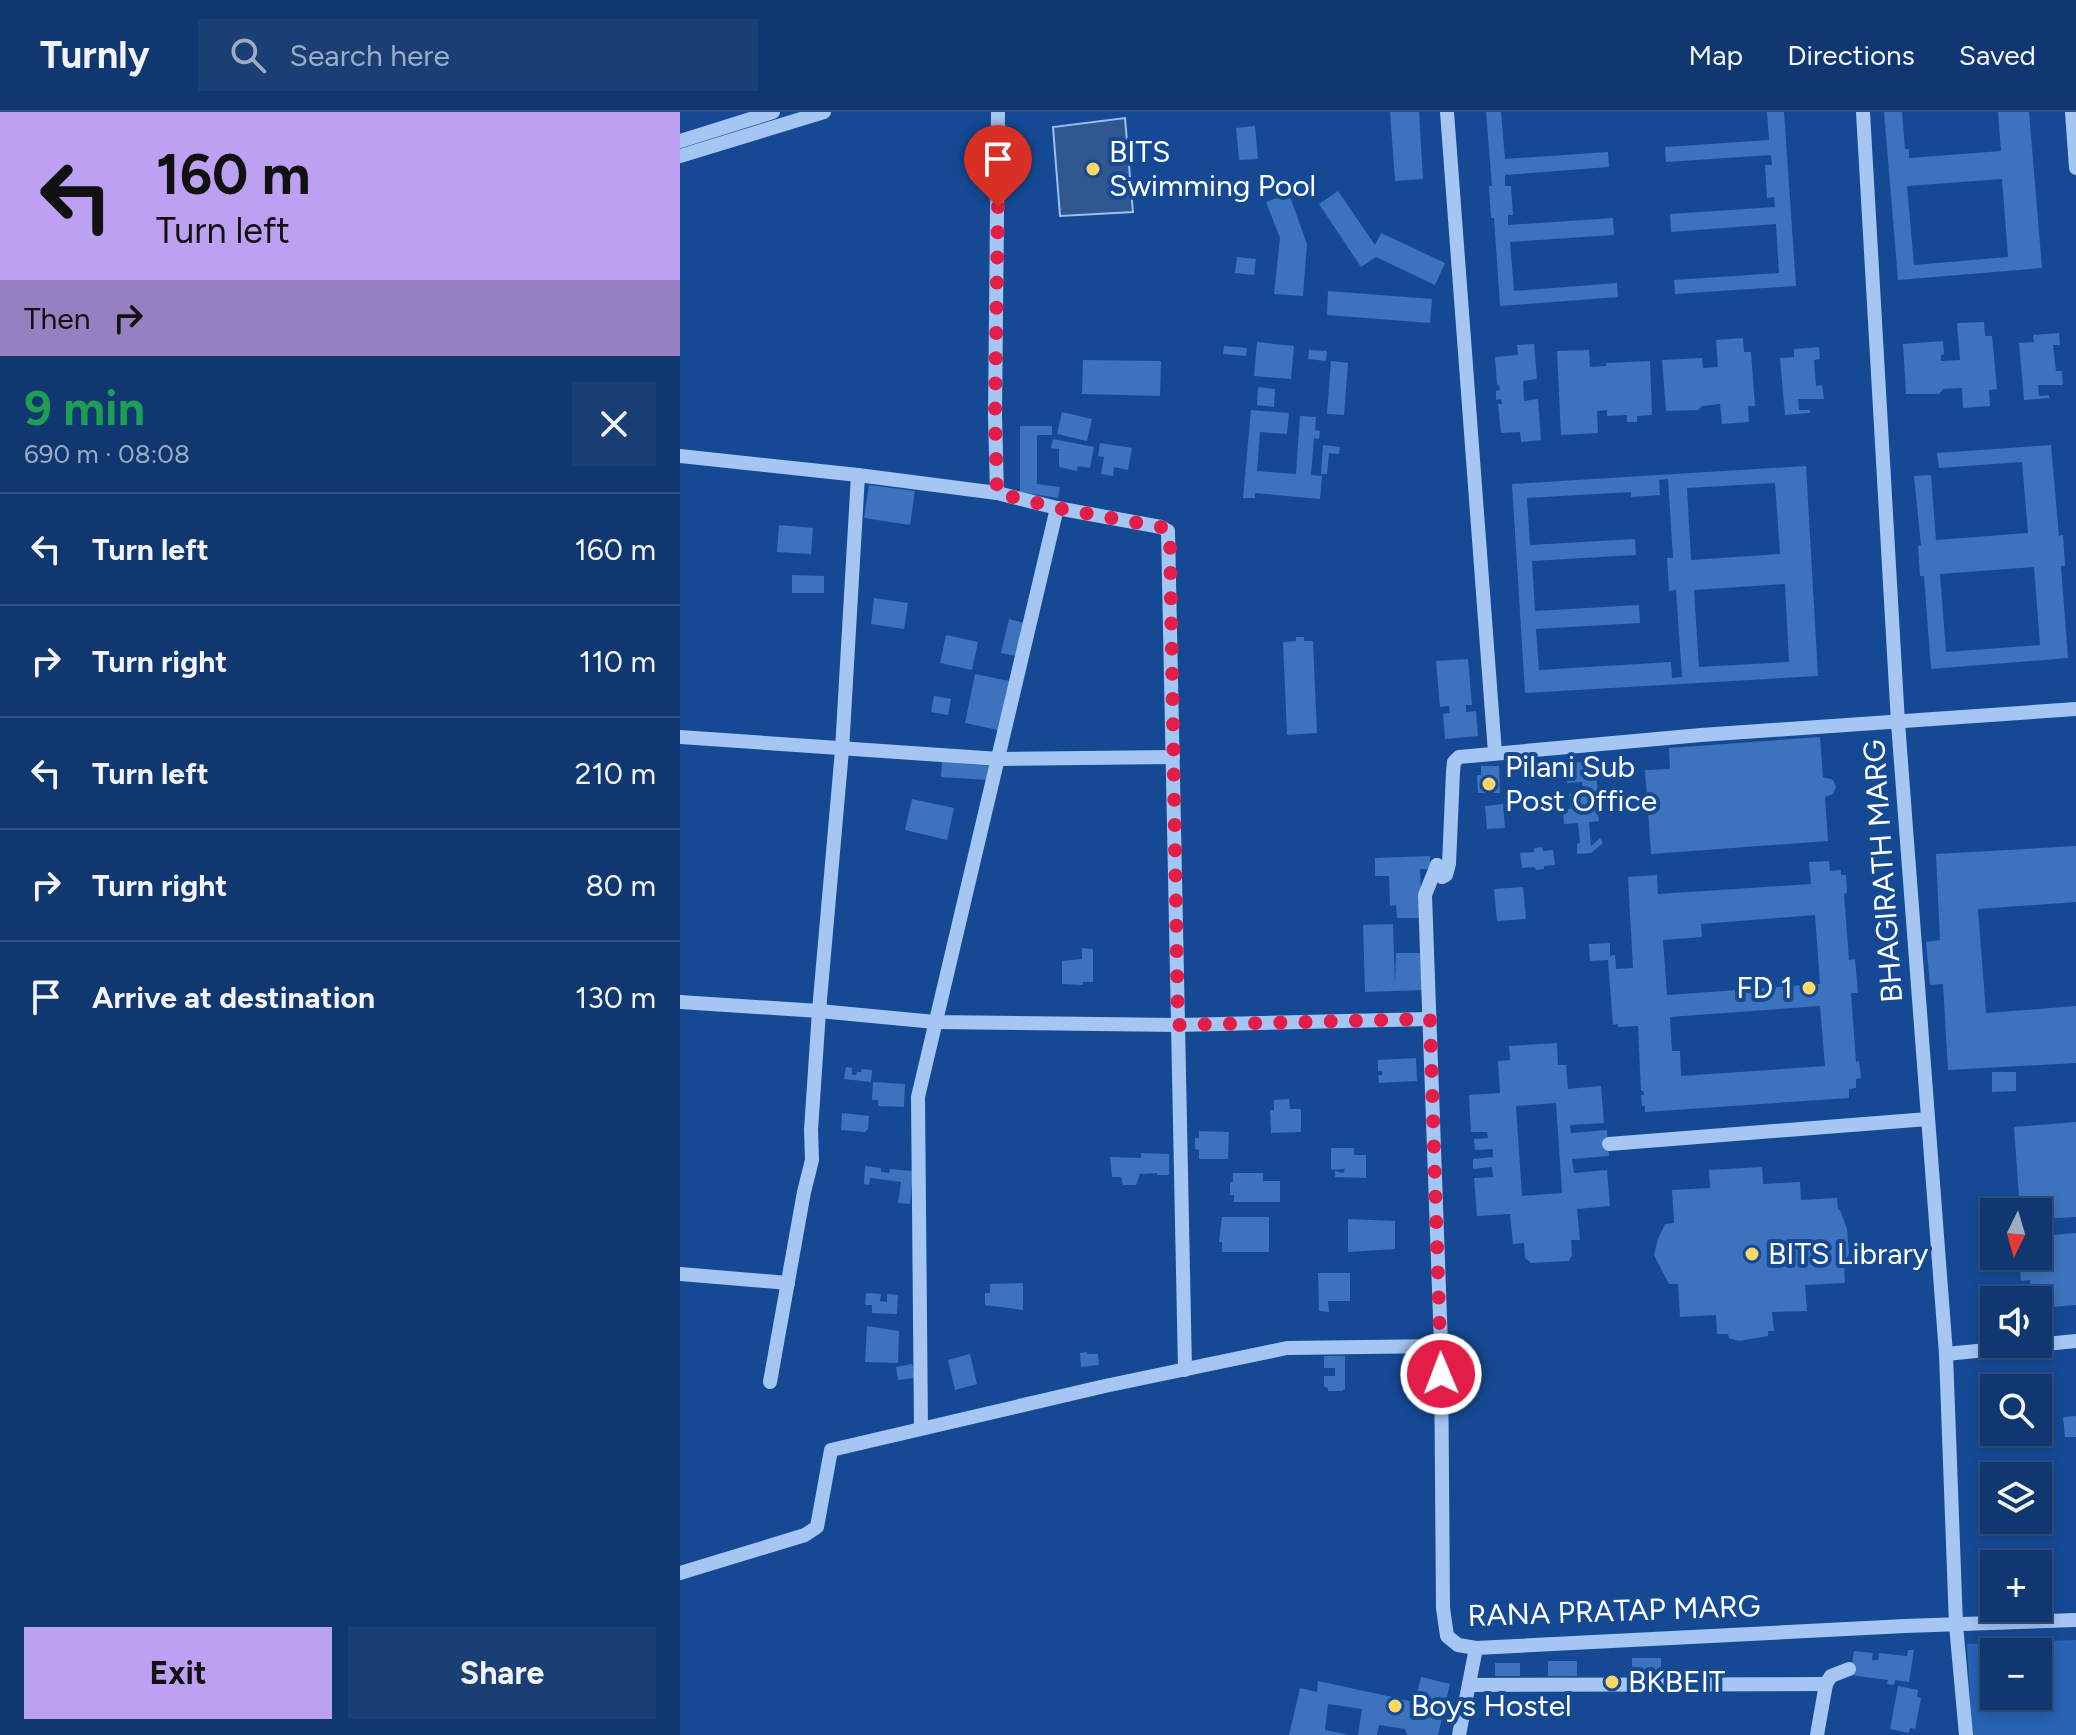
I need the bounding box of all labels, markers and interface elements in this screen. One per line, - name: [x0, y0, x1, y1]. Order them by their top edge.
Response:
- search box: [198, 19, 758, 91]
- text: Turnly: [40, 32, 150, 78]
- icon: search: [226, 33, 270, 77]
- text: Search here: [290, 37, 450, 74]
- text: Map: [1689, 38, 1743, 72]
- text: Directions: [1787, 38, 1915, 72]
- text: Saved: [1959, 38, 2036, 72]
- pin: [964, 125, 1032, 207]
- place label: BITS Swimming Pool: [1109, 133, 1316, 204]
- icon: arrive: [976, 137, 1020, 181]
- text: 160 m: [156, 141, 311, 208]
- icon: left: [24, 144, 128, 248]
- marker: BITS Swimming Pool: [1084, 160, 1102, 178]
- text: Turn left: [156, 209, 290, 252]
- icon: right: [106, 296, 150, 340]
- text: Then: [24, 300, 90, 337]
- text: 9 min: [24, 379, 145, 437]
- button: close: [572, 382, 656, 466]
- text: 690 m · 08:08: [24, 438, 190, 470]
- icon: left: [24, 527, 68, 571]
- text: Turn left: [92, 531, 209, 568]
- text: 160 m: [574, 531, 656, 568]
- icon: right: [24, 639, 68, 683]
- text: Turn right: [92, 643, 227, 680]
- text: 110 m: [579, 643, 656, 680]
- street label: BHAGIRATH MARG: [1855, 738, 1910, 1004]
- place label: Pilani Sub Post Office: [1505, 748, 1657, 819]
- icon: left: [24, 751, 68, 795]
- text: Turn left: [92, 755, 209, 792]
- text: 210 m: [575, 755, 656, 792]
- marker: Pilani Sub Post Office: [1480, 775, 1498, 793]
- icon: right: [24, 863, 68, 907]
- text: Turn right: [92, 867, 227, 904]
- text: 80 m: [585, 867, 656, 904]
- place label: FD 1: [1736, 969, 1793, 1006]
- icon: arrive: [24, 975, 68, 1019]
- text: Arrive at destination: [92, 979, 375, 1016]
- text: 130 m: [575, 979, 656, 1016]
- marker: FD 1: [1800, 979, 1818, 997]
- north arrow: [1980, 1198, 2052, 1270]
- map controls: [1980, 1198, 2052, 1710]
- place label: BITS Library: [1768, 1235, 1929, 1272]
- marker: BITS Library: [1743, 1245, 1761, 1263]
- button: sound: [1980, 1286, 2052, 1358]
- position arrow: [1399, 1332, 1483, 1416]
- button: search: [1980, 1374, 2052, 1446]
- button: layers: [1980, 1462, 2052, 1534]
- button: +: [1980, 1550, 2052, 1622]
- street label: RANA PRATAP MARG: [1467, 1587, 1761, 1634]
- button: Exit: [24, 1627, 332, 1719]
- button: Share: [348, 1627, 656, 1719]
- button: −: [1980, 1638, 2052, 1710]
- place label: BKBEIT: [1628, 1663, 1726, 1700]
- marker: BKBEIT: [1603, 1673, 1621, 1691]
- place label: Boys Hostel: [1411, 1687, 1572, 1724]
- marker: Boys Hostel: [1386, 1697, 1404, 1715]

